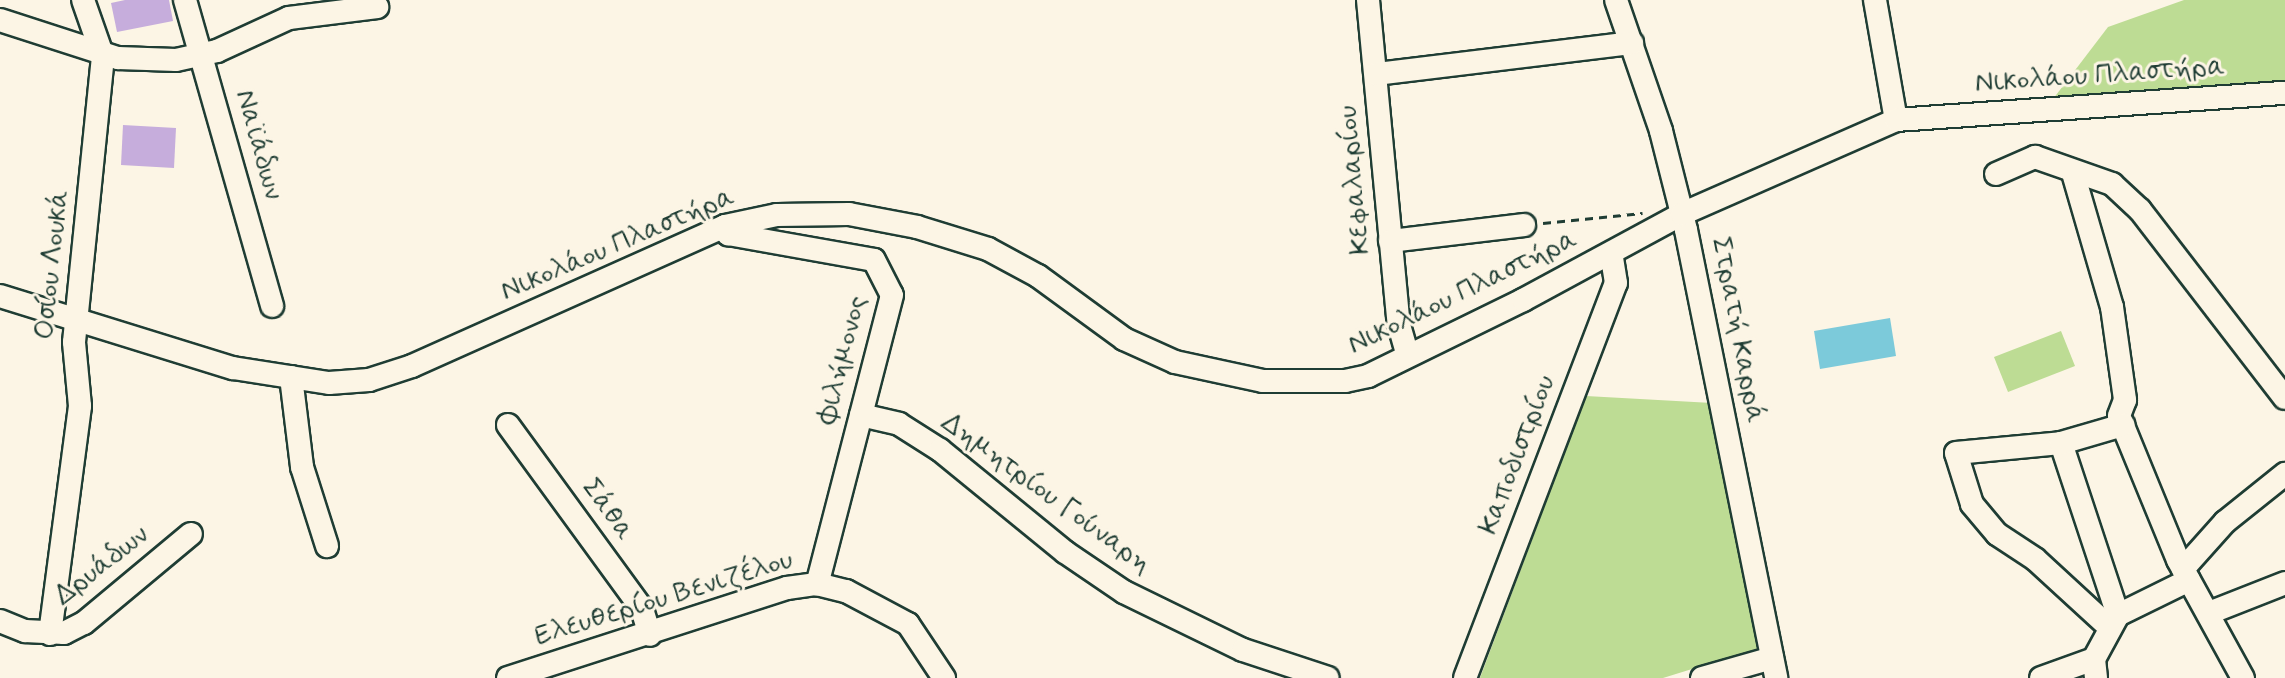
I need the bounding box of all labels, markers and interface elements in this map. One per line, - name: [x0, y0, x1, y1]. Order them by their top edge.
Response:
- street label: Νικολάου Πλαστήρα: [1974, 50, 2226, 102]
- street label: Ναϊάδων: [226, 86, 290, 204]
- street label: Κεφαλαρίου: [1332, 104, 1378, 256]
- street label: Νικολάου Πλαστήρα: [496, 181, 740, 309]
- street label: Οσίου Λουκά: [28, 188, 78, 342]
- street label: Νικολάου Πλαστήρα: [1343, 223, 1583, 363]
- street label: Στρατή Καρρά: [1703, 234, 1771, 426]
- street label: Φιλήμονος: [811, 292, 875, 428]
- street label: Καποδιστρίου: [1472, 371, 1564, 539]
- street label: Δημητρίου Γούναρη: [934, 406, 1158, 582]
- street label: Σάθα: [573, 472, 641, 548]
- street label: Δρυάδων: [48, 519, 156, 613]
- street label: Ελευθερίου Βενιζέλου: [531, 544, 797, 654]

